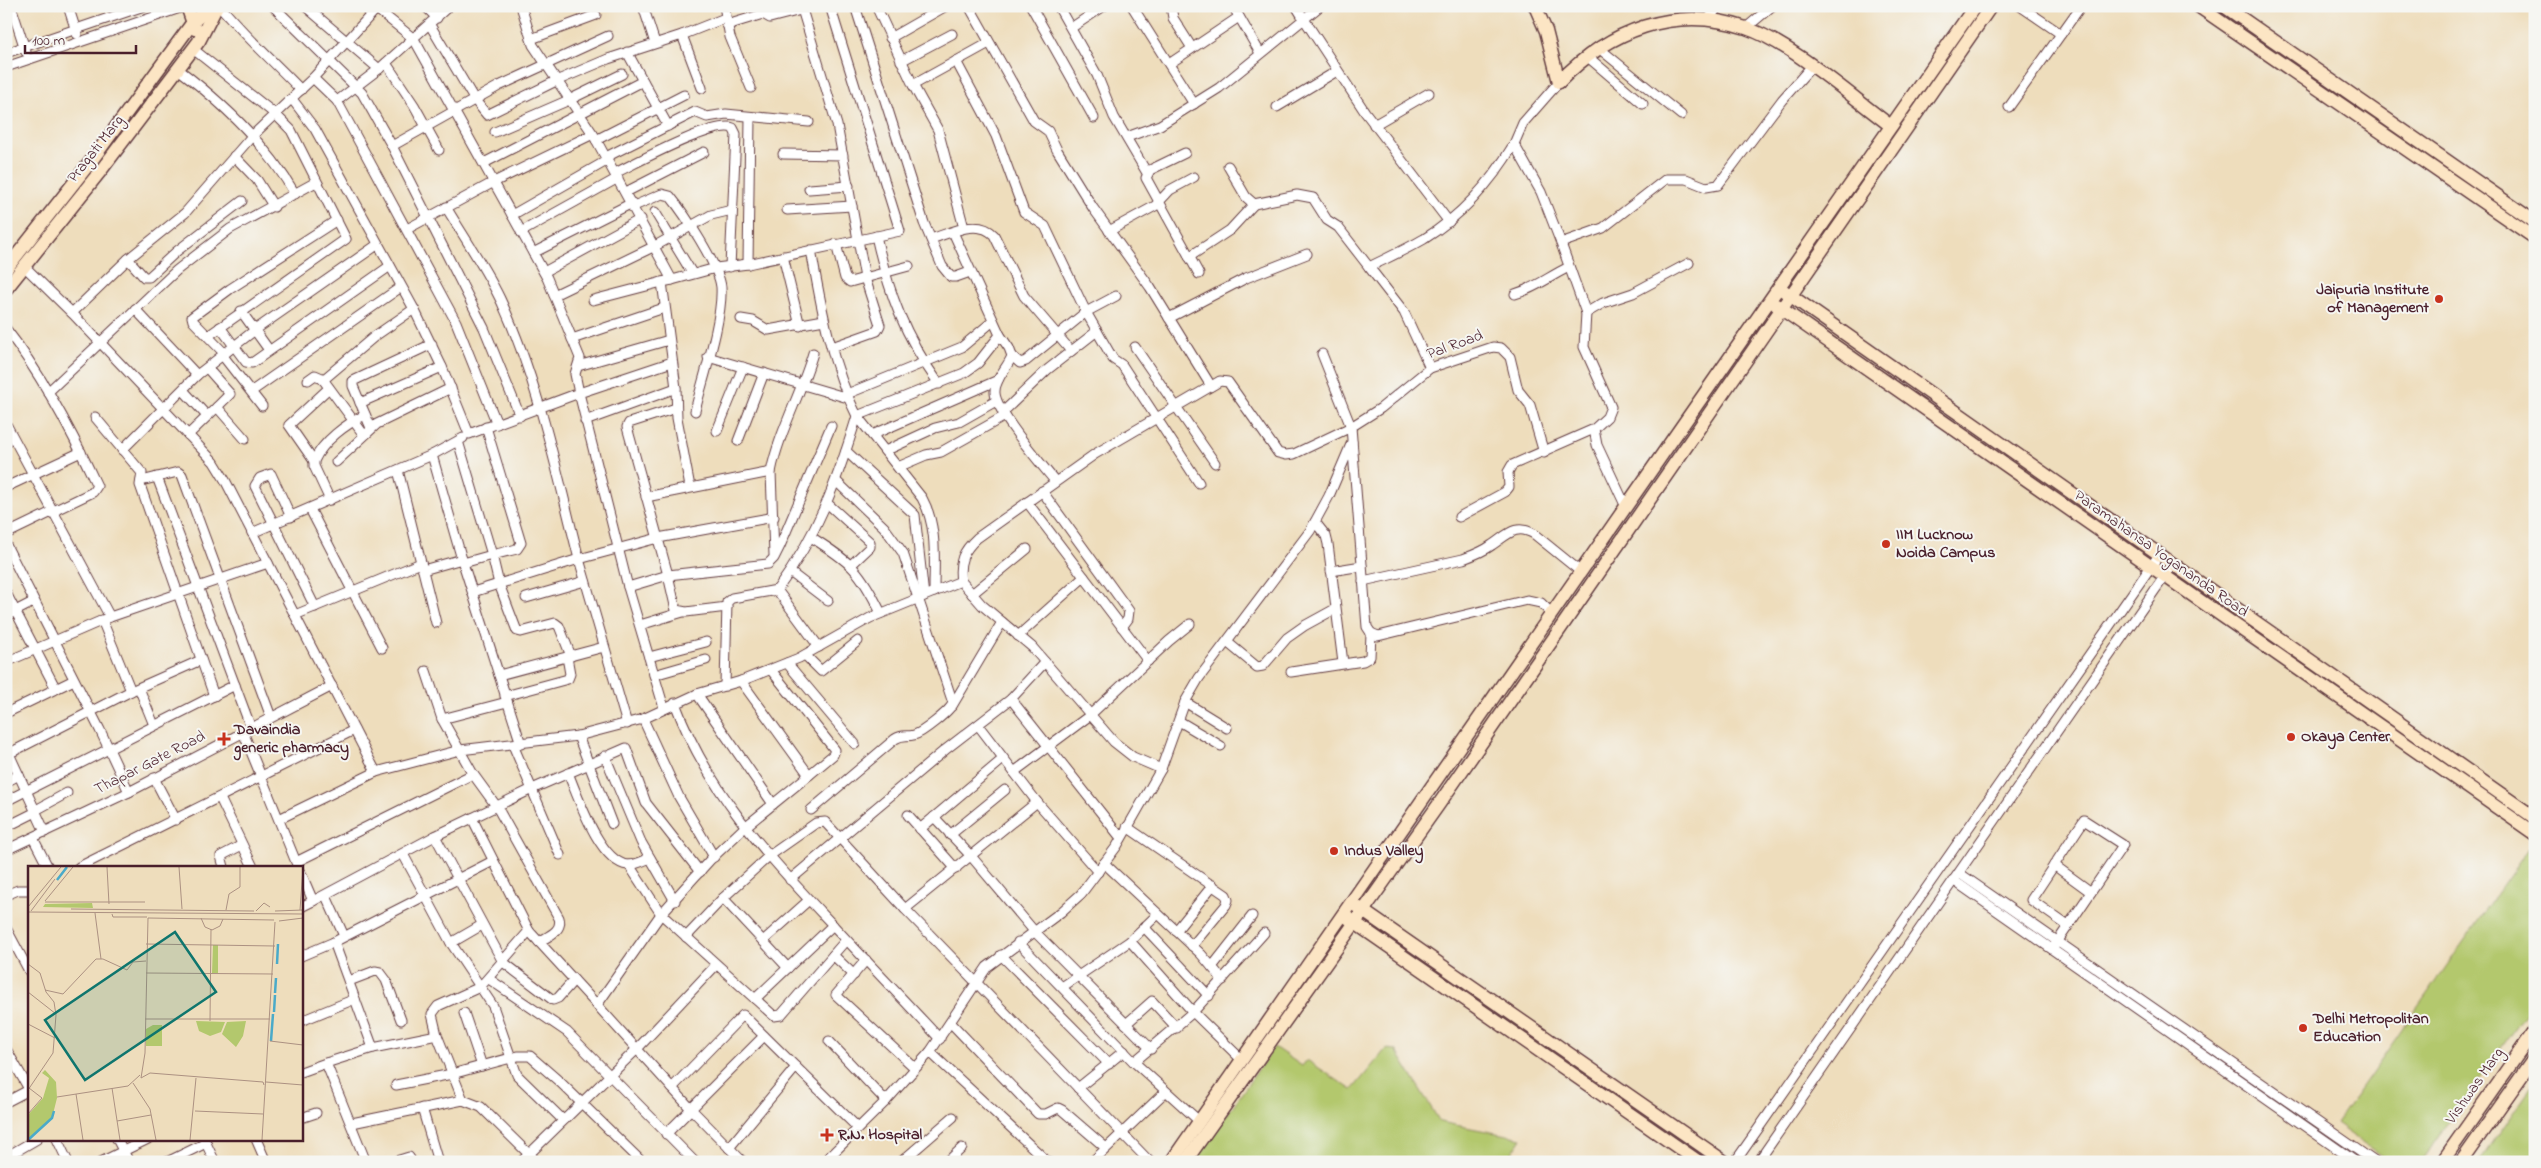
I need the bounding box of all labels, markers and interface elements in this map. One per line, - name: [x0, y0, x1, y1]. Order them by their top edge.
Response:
- scale bar: [25, 22, 136, 54]
- text: 100 m: [32, 30, 65, 52]
- street label: Pragati Marg: [62, 110, 130, 188]
- place label: Jaipuria Institute of Management: [2316, 278, 2430, 321]
- marker: Jaipuria Institute of Management: [2433, 293, 2445, 305]
- street label: Pal Road: [1423, 324, 1487, 366]
- street label: Paramahansa Yogananda Road: [2069, 484, 2253, 624]
- place label: IIM Lucknow Noida Campus: [1896, 523, 1995, 565]
- marker: IIM Lucknow Noida Campus: [1880, 538, 1892, 550]
- place label: Davaindia generic pharmacy: [233, 718, 349, 761]
- street label: Thapar Gate Road: [90, 725, 210, 801]
- place label: Okaya Center: [2301, 725, 2391, 750]
- marker: Okaya Center: [2285, 731, 2297, 743]
- marker: Davaindia generic pharmacy: [218, 733, 230, 745]
- place label: Indus Valley: [1344, 839, 1424, 864]
- marker: Indus Valley: [1328, 845, 1340, 857]
- inset map: [28, 866, 302, 1140]
- place label: Delhi Metropolitan Education: [2312, 1007, 2429, 1049]
- marker: Delhi Metropolitan Education: [2297, 1022, 2309, 1034]
- street label: Vishwas Marg: [2439, 1043, 2510, 1130]
- place label: R.N. Hospital: [837, 1123, 923, 1147]
- marker: R.N. Hospital: [820, 1128, 834, 1142]

